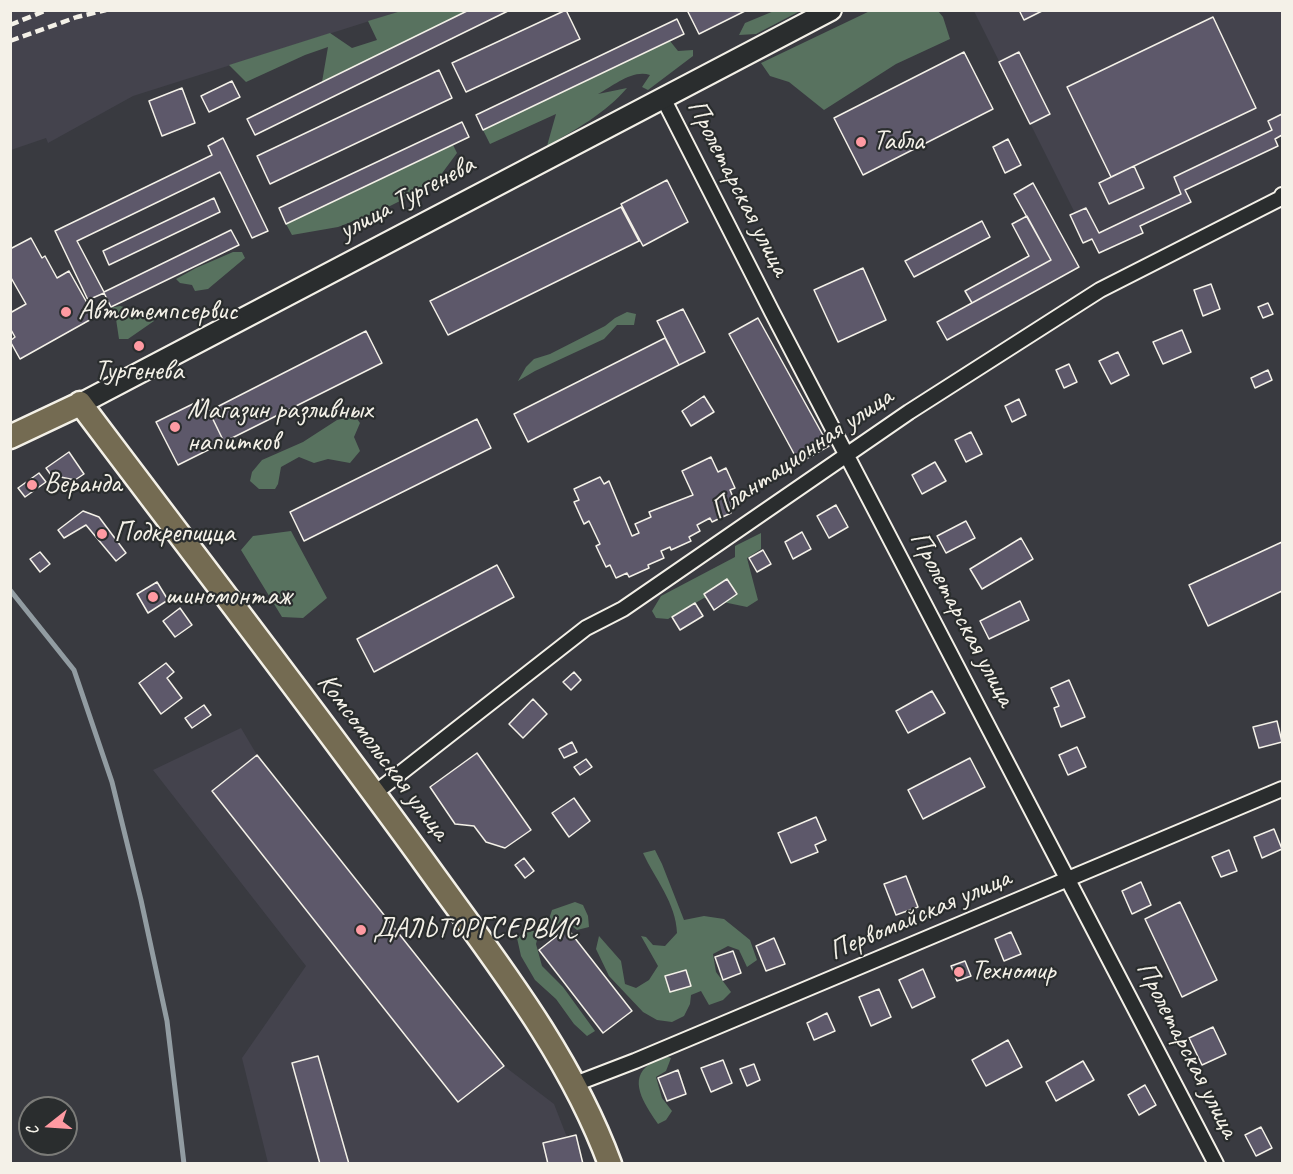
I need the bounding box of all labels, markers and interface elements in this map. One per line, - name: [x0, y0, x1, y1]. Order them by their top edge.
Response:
- street label: Пролетарская улица: [679, 94, 797, 282]
- place label: Табла: [873, 125, 924, 159]
- marker: Табла: [854, 135, 868, 149]
- street label: улица Тургенева: [333, 148, 481, 248]
- place label: Автотемпсервис: [78, 295, 238, 329]
- marker: Автотемпсервис: [59, 305, 73, 319]
- marker: Тургенева: [132, 339, 146, 353]
- place label: Тургенева: [95, 355, 183, 389]
- street label: Плантационная улица: [704, 381, 900, 527]
- place label: Магазин разливных напитков: [187, 394, 372, 460]
- marker: Магазин разливных напитков: [168, 420, 182, 434]
- place label: Веранда: [44, 468, 121, 502]
- marker: Веранда: [25, 478, 39, 492]
- place label: Подкрепицца: [114, 517, 235, 551]
- street label: Пролетарская улица: [902, 526, 1022, 712]
- marker: Подкрепицца: [95, 527, 109, 541]
- place label: шиномонтаж: [165, 580, 291, 614]
- marker: шиномонтаж: [146, 590, 160, 604]
- street label: Комсомольская улица: [309, 667, 457, 847]
- street label: Первомайская улица: [824, 862, 1016, 968]
- place label: ДАЛЬТОРГСЕРВИС: [373, 913, 578, 947]
- marker: ДАЛЬТОРГСЕРВИС: [354, 923, 368, 937]
- place label: Техномир: [971, 955, 1056, 989]
- street label: Пролетарская улица: [1128, 956, 1246, 1144]
- marker: Техномир: [952, 965, 966, 979]
- north arrow: [18, 1096, 78, 1156]
- text: С: [22, 1124, 43, 1137]

